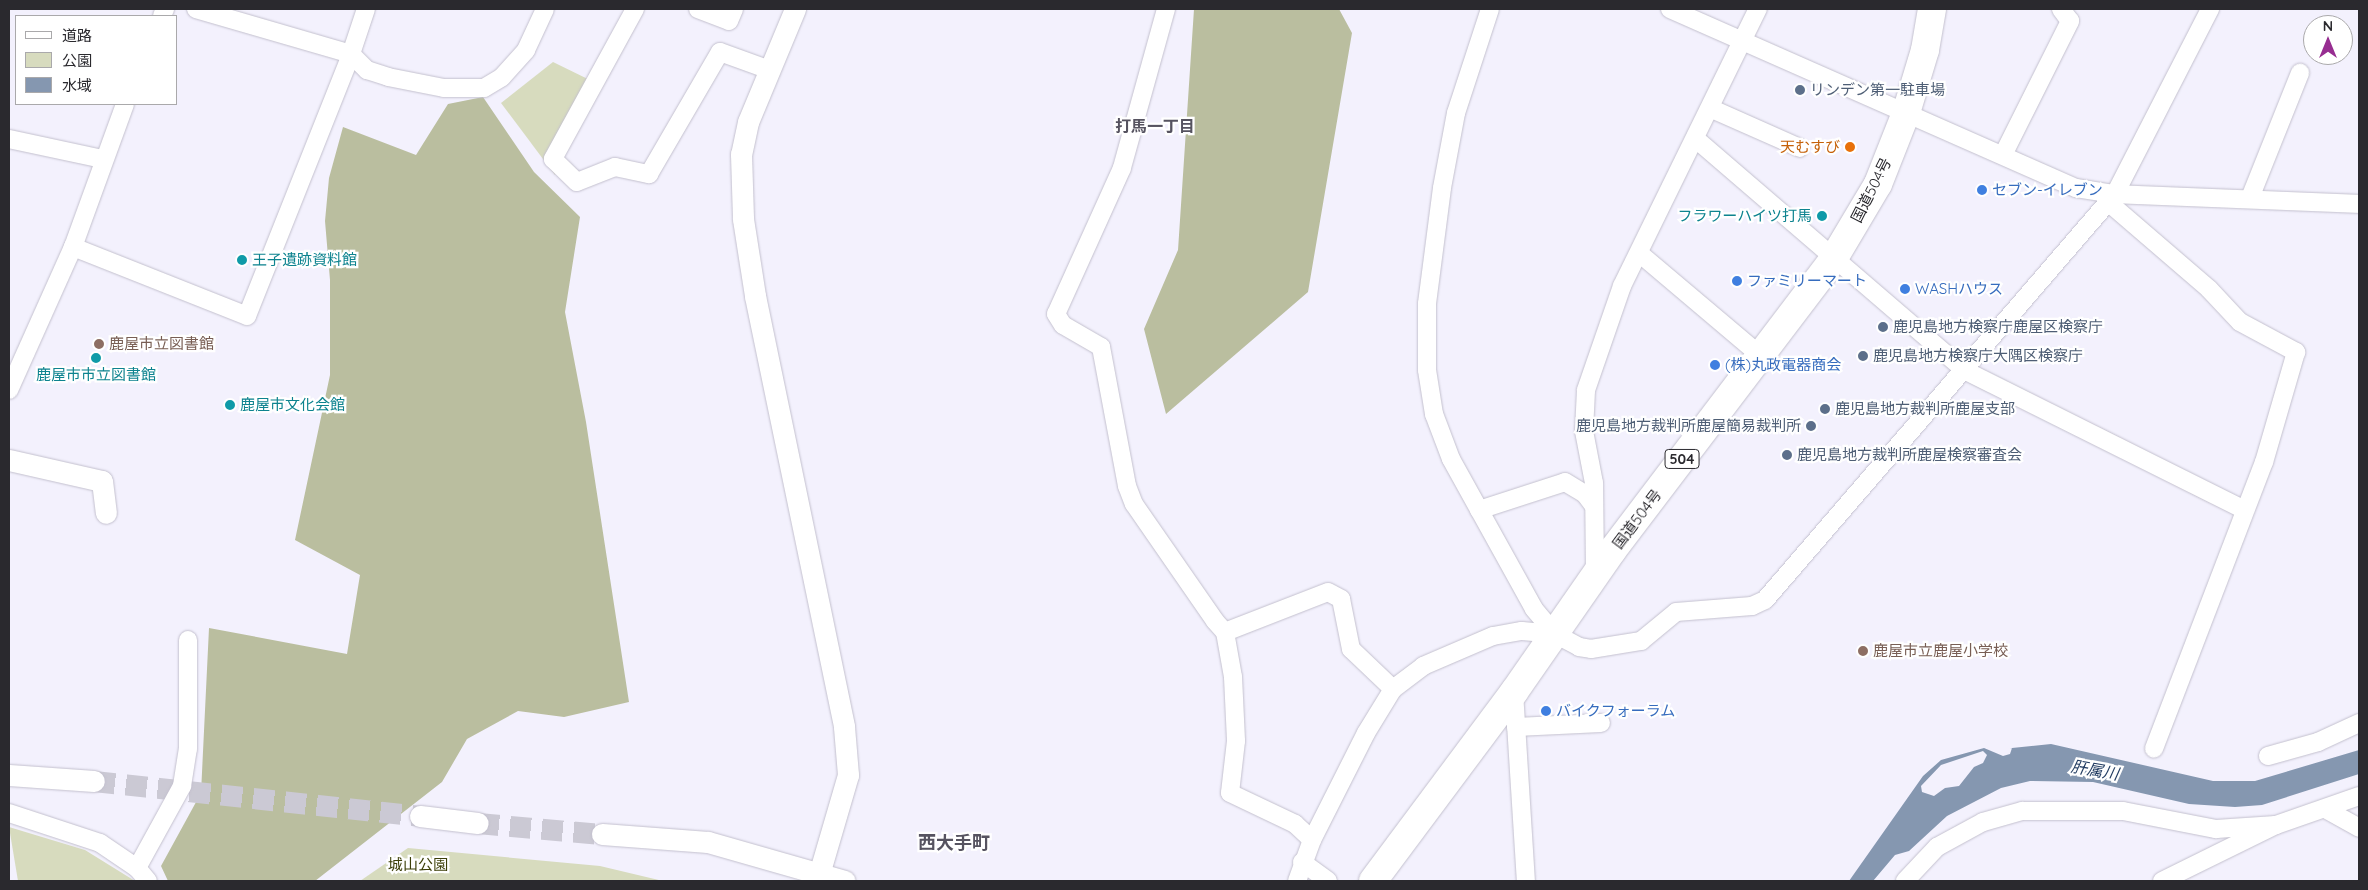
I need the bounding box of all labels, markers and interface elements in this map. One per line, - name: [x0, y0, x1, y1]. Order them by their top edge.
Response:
- legend: [15, 15, 178, 105]
- north arrow: [2303, 15, 2353, 65]
- text: N: [2323, 17, 2333, 35]
- text: 道路: [62, 26, 92, 45]
- text: 公園: [62, 51, 92, 70]
- text: 水域: [62, 76, 92, 95]
- place label: リンデン第一駐車場: [1810, 81, 1945, 99]
- marker: リンデン第一駐車場: [1794, 84, 1806, 96]
- district label: 打馬一丁目: [1115, 116, 1195, 136]
- place label: 天むすび: [1780, 138, 1840, 156]
- marker: 天むすび: [1844, 141, 1856, 153]
- street label: 国道504号: [1847, 155, 1895, 225]
- place label: セブン-イレブン: [1992, 181, 2103, 199]
- marker: セブン-イレブン: [1976, 184, 1988, 196]
- place label: フラワーハイツ打馬: [1677, 207, 1812, 225]
- marker: フラワーハイツ打馬: [1816, 210, 1828, 222]
- place label: 王子遺跡資料館: [252, 251, 357, 269]
- marker: 王子遺跡資料館: [236, 254, 248, 266]
- place label: ファミリーマート: [1747, 272, 1867, 290]
- marker: ファミリーマート: [1731, 275, 1743, 287]
- place label: WASHハウス: [1915, 280, 2003, 298]
- marker: WASHハウス: [1899, 283, 1911, 295]
- place label: 鹿児島地方検察庁鹿屋区検察庁: [1893, 318, 2103, 336]
- marker: 鹿児島地方検察庁鹿屋区検察庁: [1877, 321, 1889, 333]
- place label: 鹿屋市立図書館: [109, 335, 214, 353]
- marker: 鹿屋市立図書館: [93, 338, 105, 350]
- place label: 鹿児島地方検察庁大隅区検察庁: [1873, 347, 2083, 365]
- marker: 鹿児島地方検察庁大隅区検察庁: [1857, 350, 1869, 362]
- marker: 鹿屋市市立図書館: [90, 352, 102, 364]
- place label: (株)丸政電器商会: [1725, 356, 1841, 374]
- marker: (株)丸政電器商会: [1709, 359, 1721, 371]
- place label: 鹿屋市市立図書館: [36, 366, 156, 384]
- place label: 鹿屋市文化会館: [240, 396, 345, 414]
- marker: 鹿屋市文化会館: [224, 399, 236, 411]
- place label: 鹿児島地方裁判所鹿屋支部: [1835, 400, 2015, 418]
- marker: 鹿児島地方裁判所鹿屋支部: [1819, 403, 1831, 415]
- place label: 鹿児島地方裁判所鹿屋簡易裁判所: [1576, 417, 1801, 435]
- marker: 鹿児島地方裁判所鹿屋簡易裁判所: [1805, 420, 1817, 432]
- place label: 鹿児島地方裁判所鹿屋検察審査会: [1797, 446, 2022, 464]
- road number: 504: [1664, 448, 1700, 470]
- marker: 鹿児島地方裁判所鹿屋検察審査会: [1781, 449, 1793, 461]
- street label: 国道504号: [1609, 486, 1665, 552]
- place label: 鹿屋市立鹿屋小学校: [1873, 642, 2008, 660]
- marker: 鹿屋市立鹿屋小学校: [1857, 645, 1869, 657]
- place label: バイクフォーラム: [1556, 702, 1676, 720]
- marker: バイクフォーラム: [1540, 705, 1552, 717]
- water label: 肝属川: [2070, 756, 2120, 784]
- district label: 西大手町: [918, 832, 990, 854]
- park label: 城山公園: [388, 856, 448, 874]

